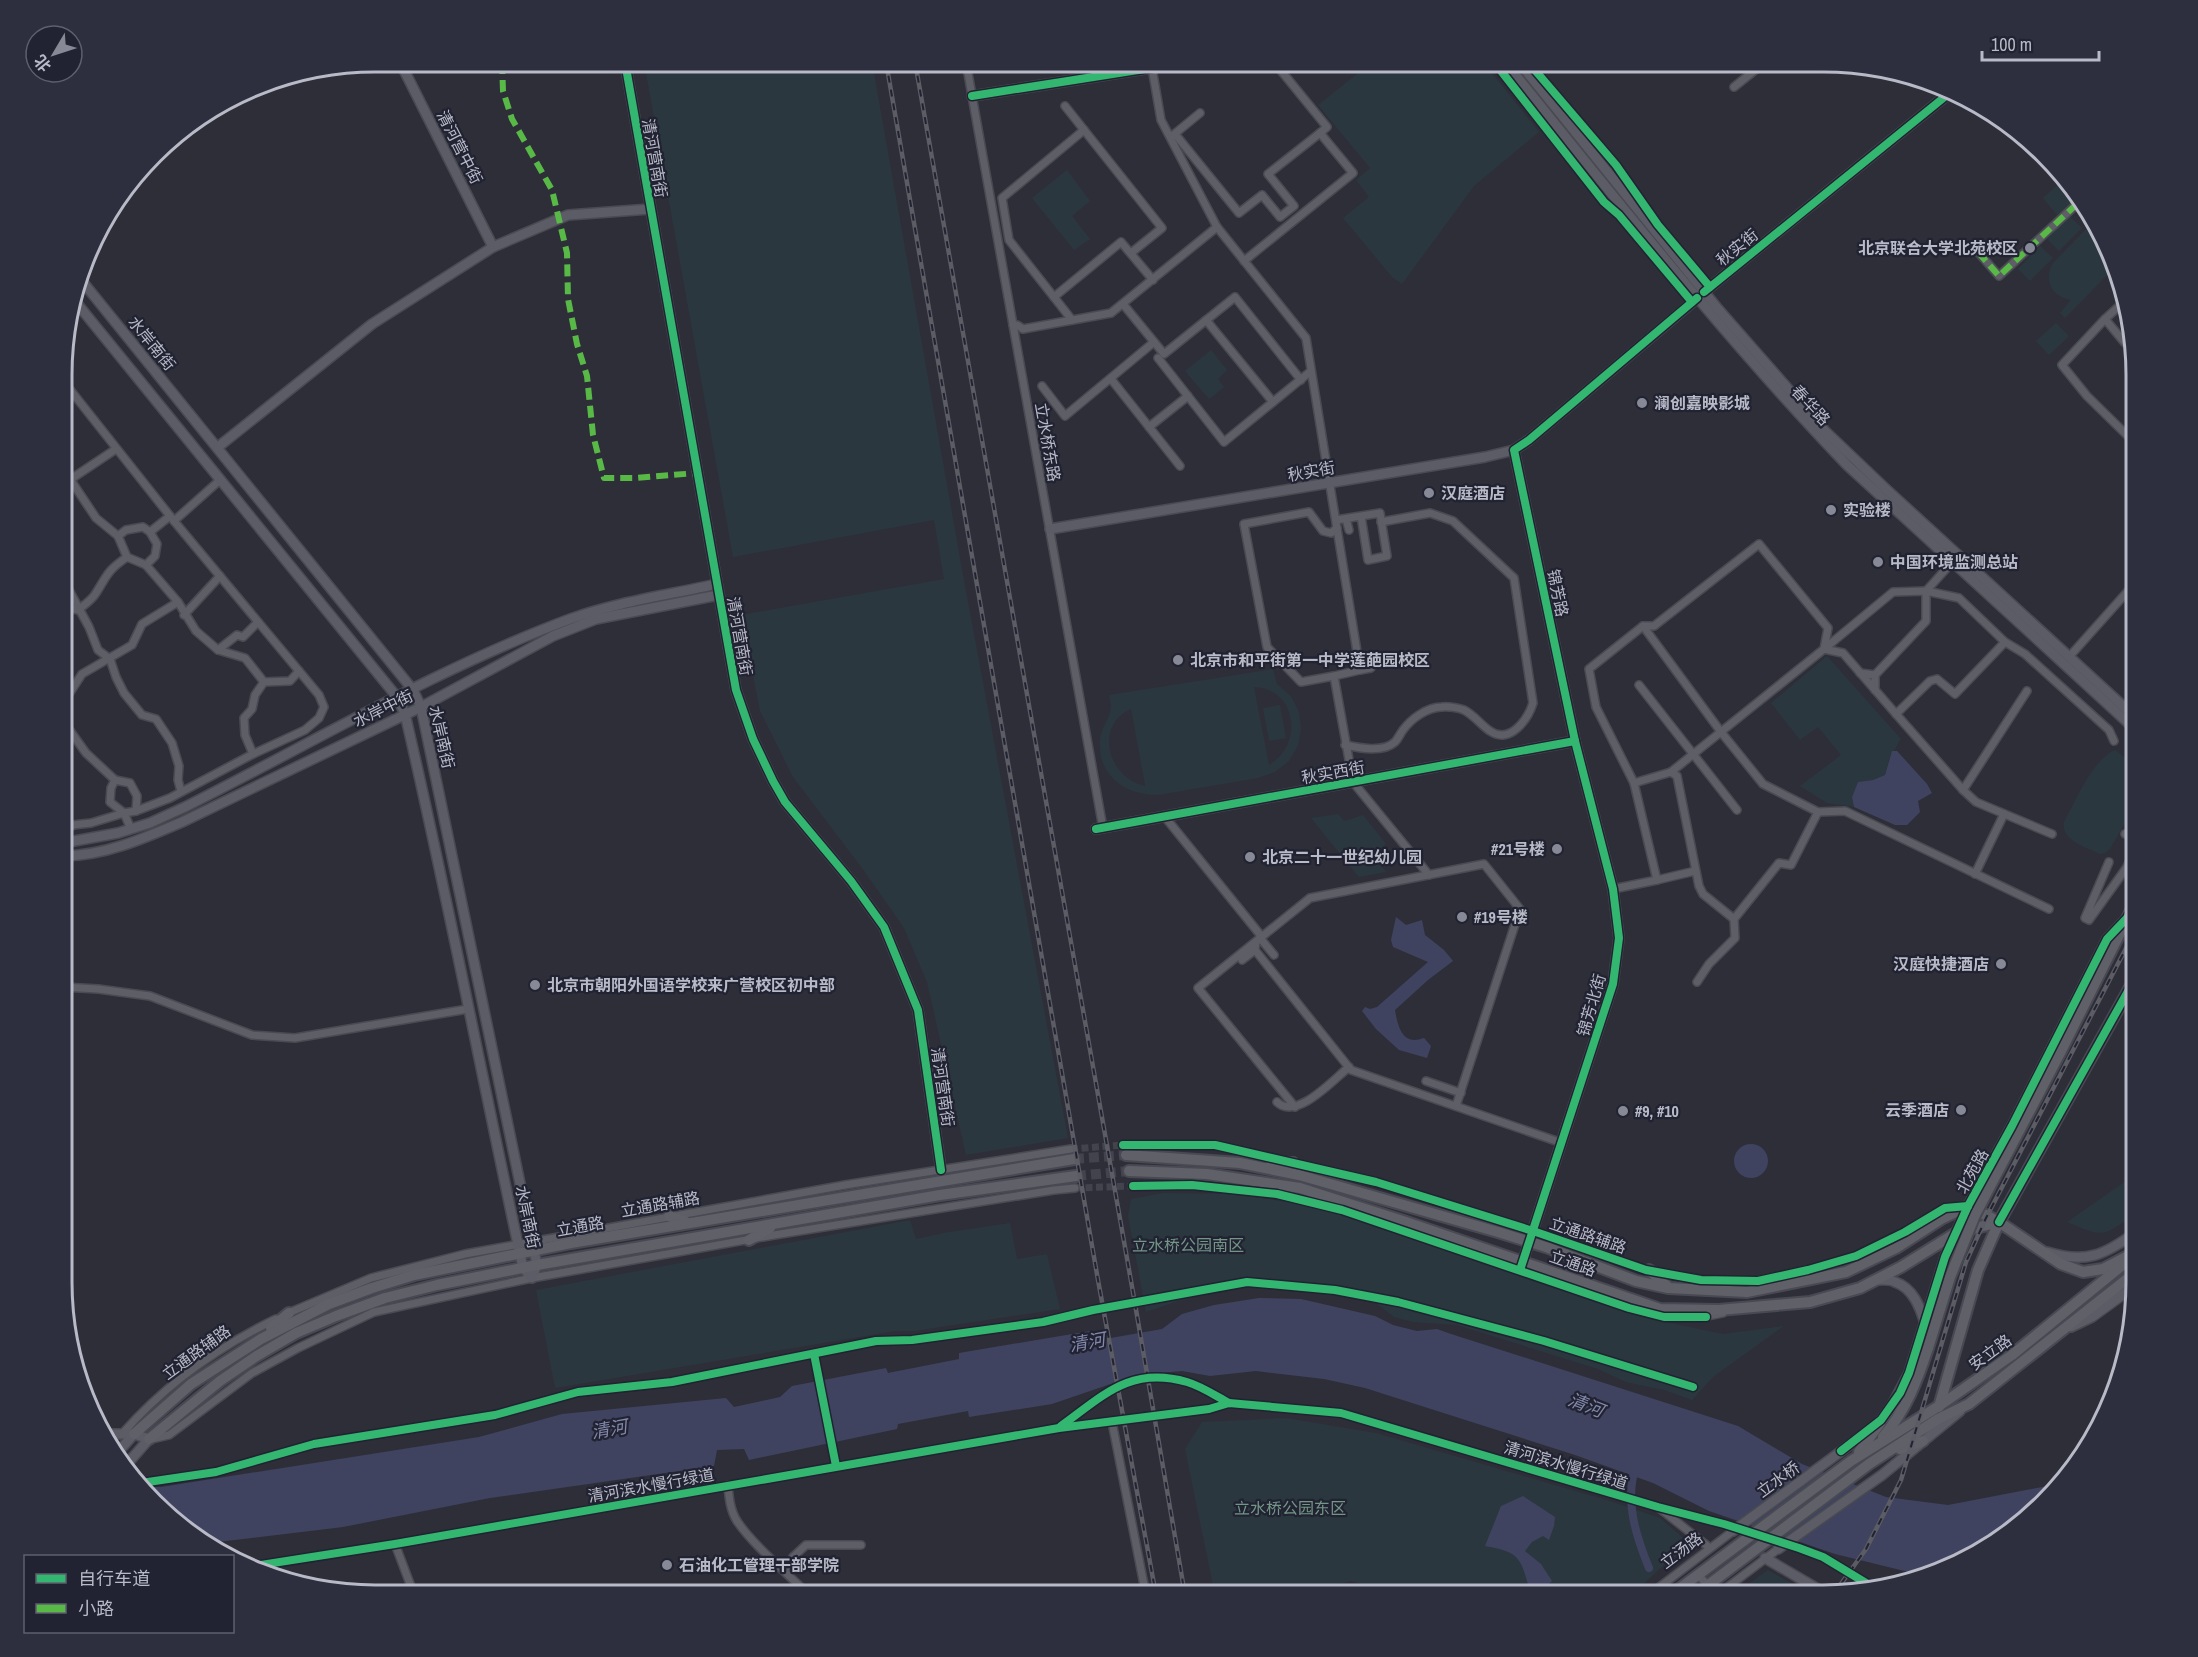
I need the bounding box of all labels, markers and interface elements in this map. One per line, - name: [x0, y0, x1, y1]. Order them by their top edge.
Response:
- north arrow: [24, 24, 84, 84]
- scale bar: [1982, 24, 2099, 62]
- text: 100 m: [1991, 32, 2032, 57]
- text: 北: [29, 50, 56, 77]
- street label: 清河营中街: [432, 106, 488, 188]
- street label: 清河营南街: [637, 117, 673, 199]
- street label: 秋实街: [1711, 223, 1763, 271]
- place label: 北京联合大学北苑校区: [1858, 237, 2018, 259]
- marker: 北京联合大学北苑校区: [2023, 241, 2037, 255]
- street label: 水岸南街: [123, 311, 181, 375]
- street label: 春华路: [1787, 380, 1835, 430]
- place label: 澜创嘉映影城: [1654, 392, 1750, 414]
- marker: 澜创嘉映影城: [1635, 396, 1649, 410]
- street label: 立水桥东路: [1030, 401, 1066, 483]
- street label: 秋实街: [1285, 456, 1337, 486]
- place label: 汉庭酒店: [1441, 482, 1505, 504]
- marker: 汉庭酒店: [1422, 486, 1436, 500]
- place label: 实验楼: [1843, 499, 1891, 521]
- marker: 实验楼: [1824, 503, 1838, 517]
- place label: 中国环境监测总站: [1890, 551, 2018, 573]
- marker: 中国环境监测总站: [1871, 555, 1885, 569]
- street label: 锦芳路: [1542, 567, 1574, 619]
- street label: 清河营南街: [722, 595, 758, 677]
- place label: 北京市和平街第一中学莲葩园校区: [1190, 649, 1430, 671]
- marker: 北京市和平街第一中学莲葩园校区: [1171, 653, 1185, 667]
- street label: 水岸中街: [349, 684, 417, 732]
- street label: 水岸南街: [424, 703, 460, 771]
- street label: 秋实西街: [1300, 756, 1366, 788]
- place label: #21号楼: [1491, 838, 1545, 860]
- marker: #21号楼: [1550, 842, 1564, 856]
- place label: 北京二十一世纪幼儿园: [1262, 846, 1422, 868]
- marker: 北京二十一世纪幼儿园: [1243, 850, 1257, 864]
- place label: #19号楼: [1474, 906, 1528, 928]
- marker: #19号楼: [1455, 910, 1469, 924]
- place label: 汉庭快捷酒店: [1893, 953, 1989, 975]
- marker: 汉庭快捷酒店: [1994, 957, 2008, 971]
- street label: 锦芳北街: [1572, 971, 1610, 1039]
- place label: 北京市朝阳外国语学校来广营校区初中部: [547, 974, 835, 996]
- marker: 北京市朝阳外国语学校来广营校区初中部: [528, 978, 542, 992]
- street label: 清河营南街: [927, 1046, 959, 1128]
- place label: 云季酒店: [1885, 1099, 1949, 1121]
- place label: #9, #10: [1635, 1100, 1679, 1122]
- marker: 云季酒店: [1954, 1103, 1968, 1117]
- marker: #9, #10: [1616, 1104, 1630, 1118]
- street label: 北苑路: [1951, 1145, 1993, 1197]
- street label: 水岸南街: [511, 1183, 545, 1251]
- street label: 立通路辅路: [619, 1186, 701, 1222]
- street label: 立通路: [554, 1211, 606, 1241]
- street label: 立通路辅路: [1547, 1212, 1629, 1258]
- park label: 立水桥公园南区: [1132, 1234, 1244, 1256]
- street label: 立通路: [1547, 1245, 1599, 1281]
- street label: 立通路辅路: [157, 1320, 235, 1384]
- water label: 清河: [1067, 1326, 1110, 1357]
- street label: 安立路: [1964, 1329, 2016, 1375]
- water label: 清河: [1565, 1387, 1610, 1424]
- water label: 清河: [589, 1413, 632, 1444]
- street label: 清河滨水慢行绿道: [1502, 1436, 1630, 1494]
- street label: 立水桥: [1752, 1456, 1804, 1502]
- street label: 清河滨水慢行绿道: [586, 1463, 716, 1507]
- park label: 立水桥公园东区: [1234, 1497, 1346, 1519]
- street label: 立汤路: [1655, 1527, 1707, 1573]
- place label: 石油化工管理干部学院: [679, 1554, 839, 1576]
- legend: [24, 1555, 234, 1633]
- marker: 石油化工管理干部学院: [660, 1558, 674, 1572]
- text: 自行车道: [78, 1566, 150, 1591]
- text: 小路: [78, 1596, 114, 1621]

